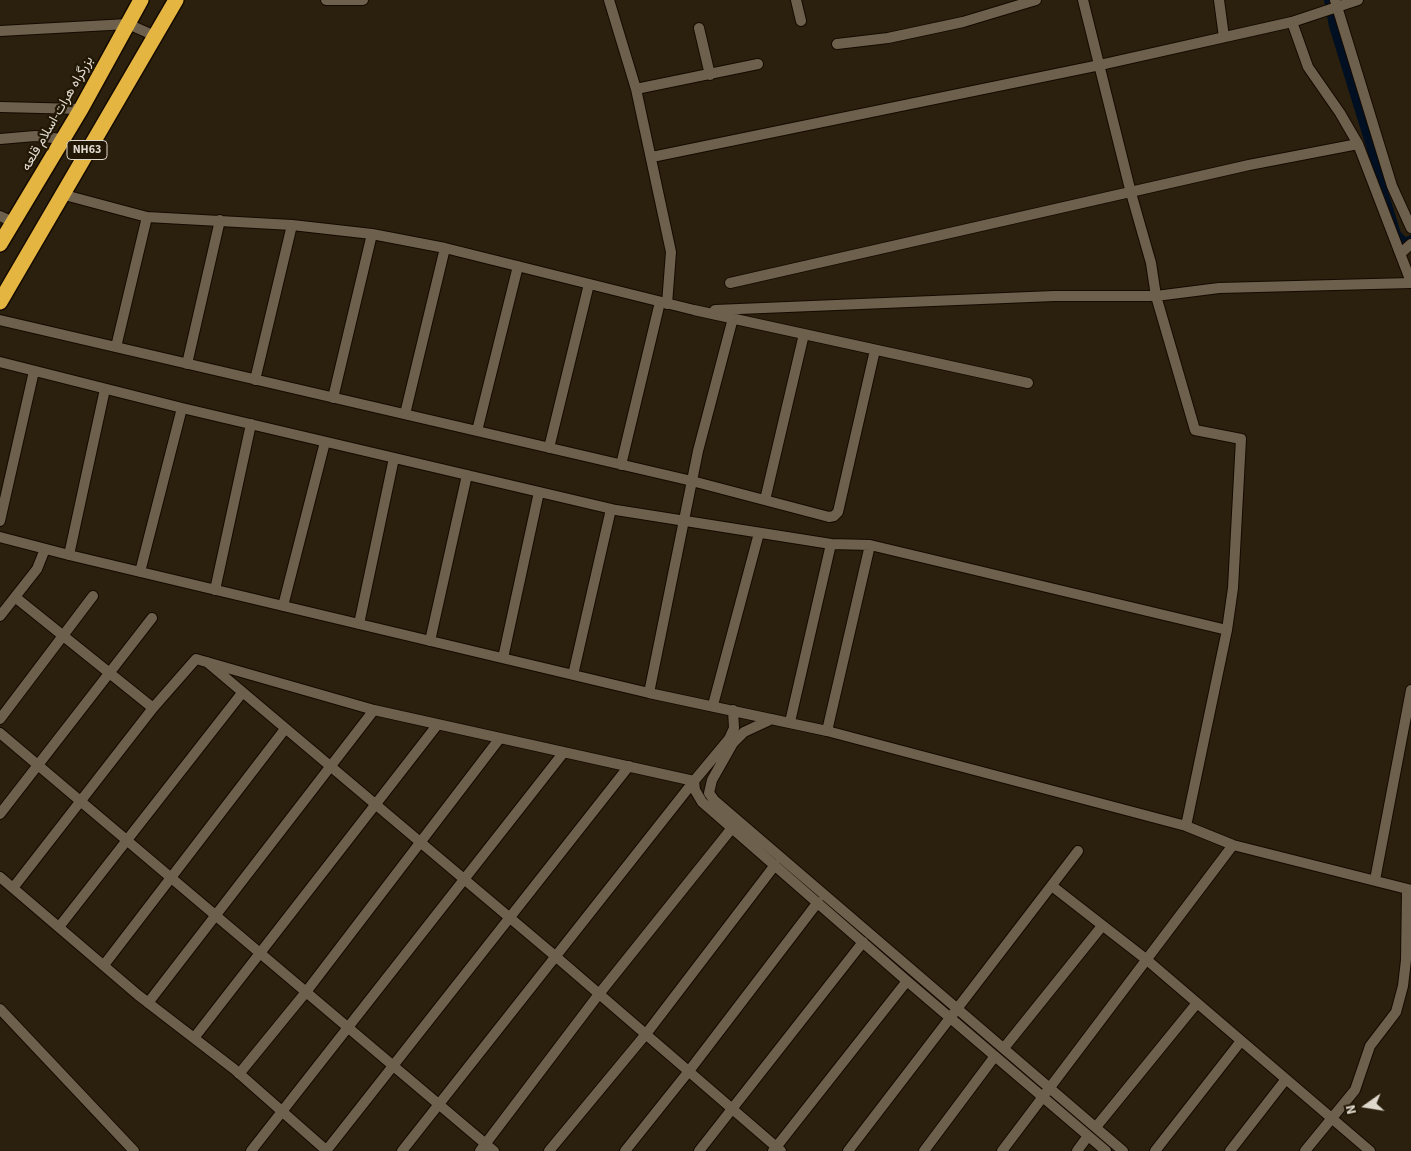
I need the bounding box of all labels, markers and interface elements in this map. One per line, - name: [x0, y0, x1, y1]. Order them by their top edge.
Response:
- street label: بزرگراه هرات-اسلام قلعه: [18, 53, 98, 175]
- road number: NH63: [67, 140, 107, 160]
- north arrow: [1341, 1081, 1391, 1131]
- text: N: [1341, 1103, 1362, 1116]

